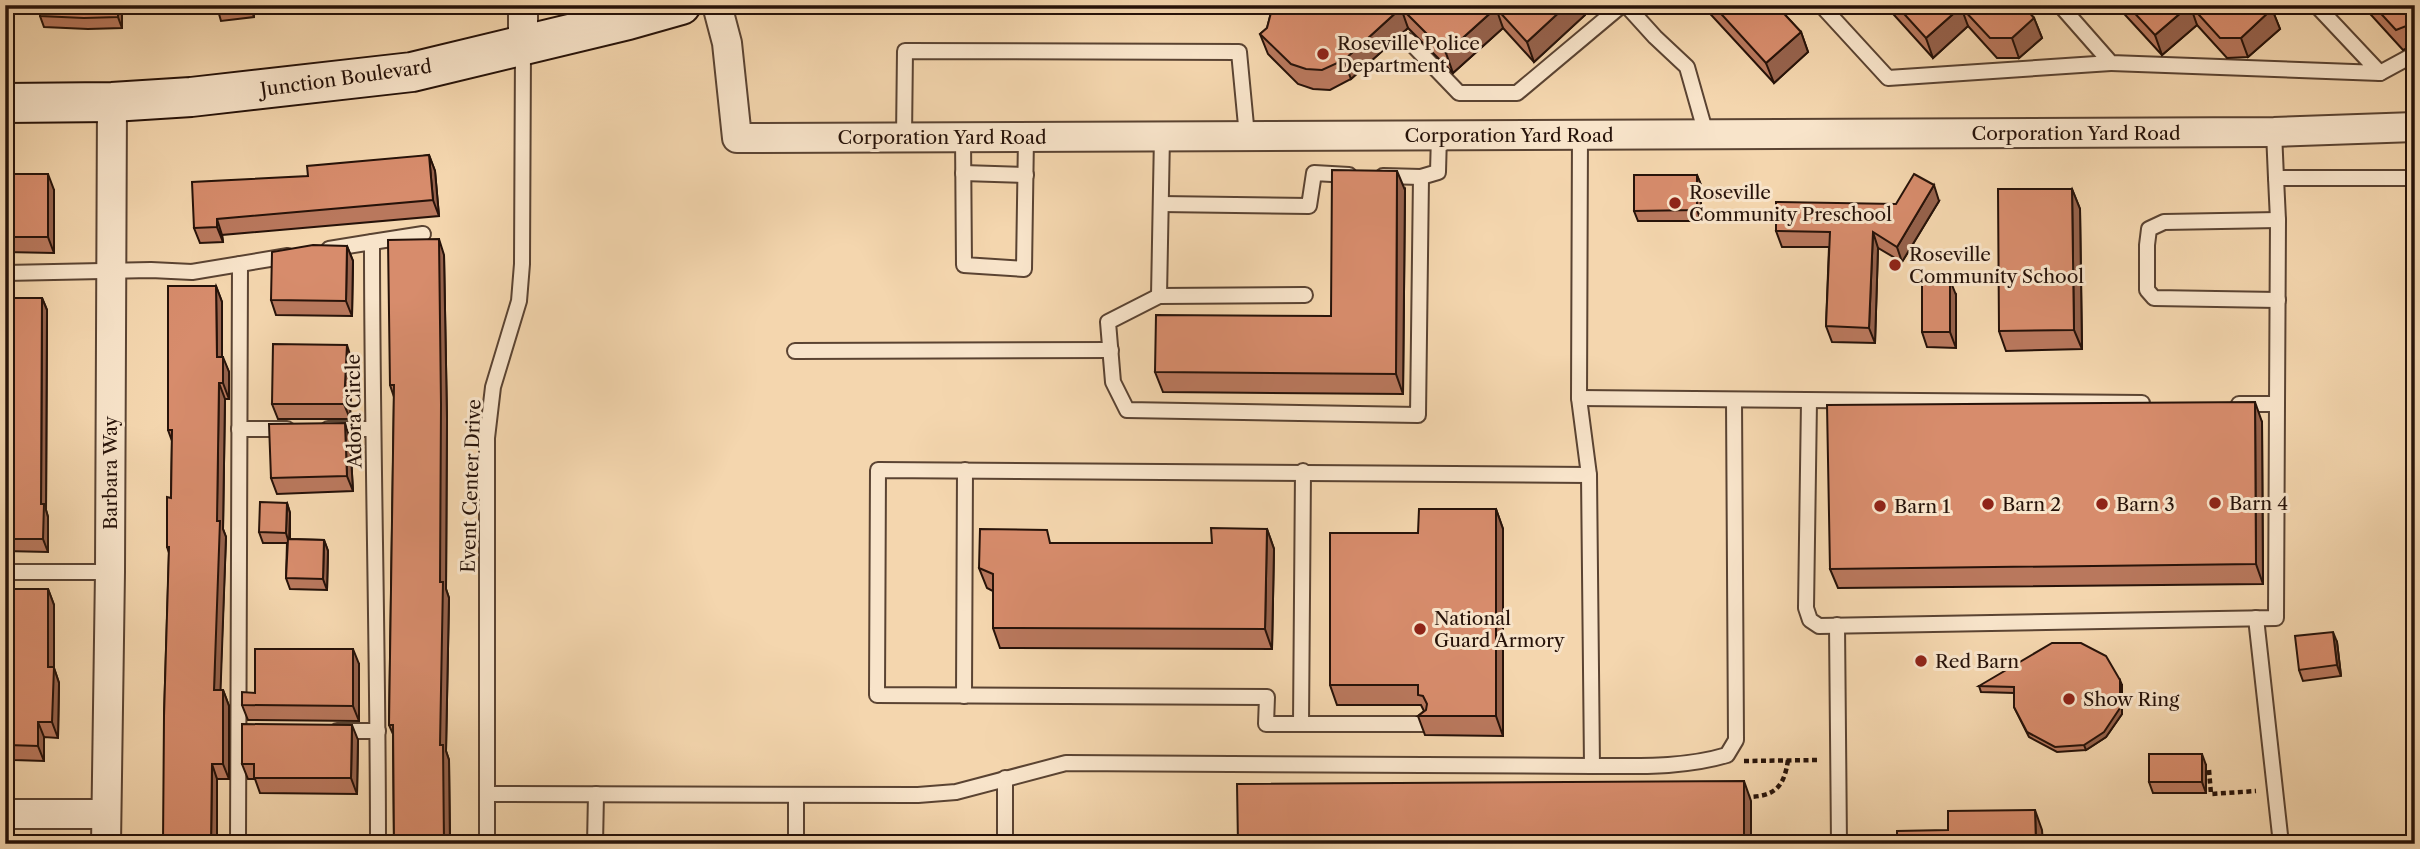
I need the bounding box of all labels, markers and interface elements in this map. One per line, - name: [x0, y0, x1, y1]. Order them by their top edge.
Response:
- place label: Roseville Police Department: [1337, 32, 1480, 77]
- marker: Roseville Police Department: [1315, 46, 1331, 62]
- street label: Junction Boulevard: [256, 55, 434, 102]
- street label: Corporation Yard Road: [1971, 122, 2181, 145]
- street label: Corporation Yard Road: [1404, 124, 1614, 147]
- street label: Corporation Yard Road: [837, 126, 1047, 149]
- place label: Roseville Community Preschool: [1689, 181, 1892, 226]
- marker: Roseville Community Preschool: [1667, 195, 1683, 211]
- place label: Roseville Community School: [1909, 243, 2084, 288]
- marker: Roseville Community School: [1887, 257, 1903, 273]
- street label: Adora Circle: [342, 354, 367, 469]
- street label: Event Center Drive: [456, 399, 486, 573]
- street label: Barbara Way: [99, 416, 122, 530]
- place label: Barn 4: [2229, 492, 2288, 515]
- place label: Barn 2: [2002, 493, 2061, 516]
- place label: Barn 3: [2116, 493, 2175, 516]
- place label: Barn 1: [1894, 495, 1950, 518]
- marker: Barn 4: [2207, 495, 2223, 511]
- marker: Barn 2: [1980, 496, 1996, 512]
- marker: Barn 3: [2094, 496, 2110, 512]
- marker: Barn 1: [1872, 498, 1888, 514]
- place label: National Guard Armory: [1434, 607, 1565, 652]
- marker: National Guard Armory: [1412, 621, 1428, 637]
- place label: Red Barn: [1935, 650, 2019, 673]
- marker: Red Barn: [1913, 653, 1929, 669]
- place label: Show Ring: [2083, 688, 2180, 711]
- marker: Show Ring: [2061, 691, 2077, 707]

